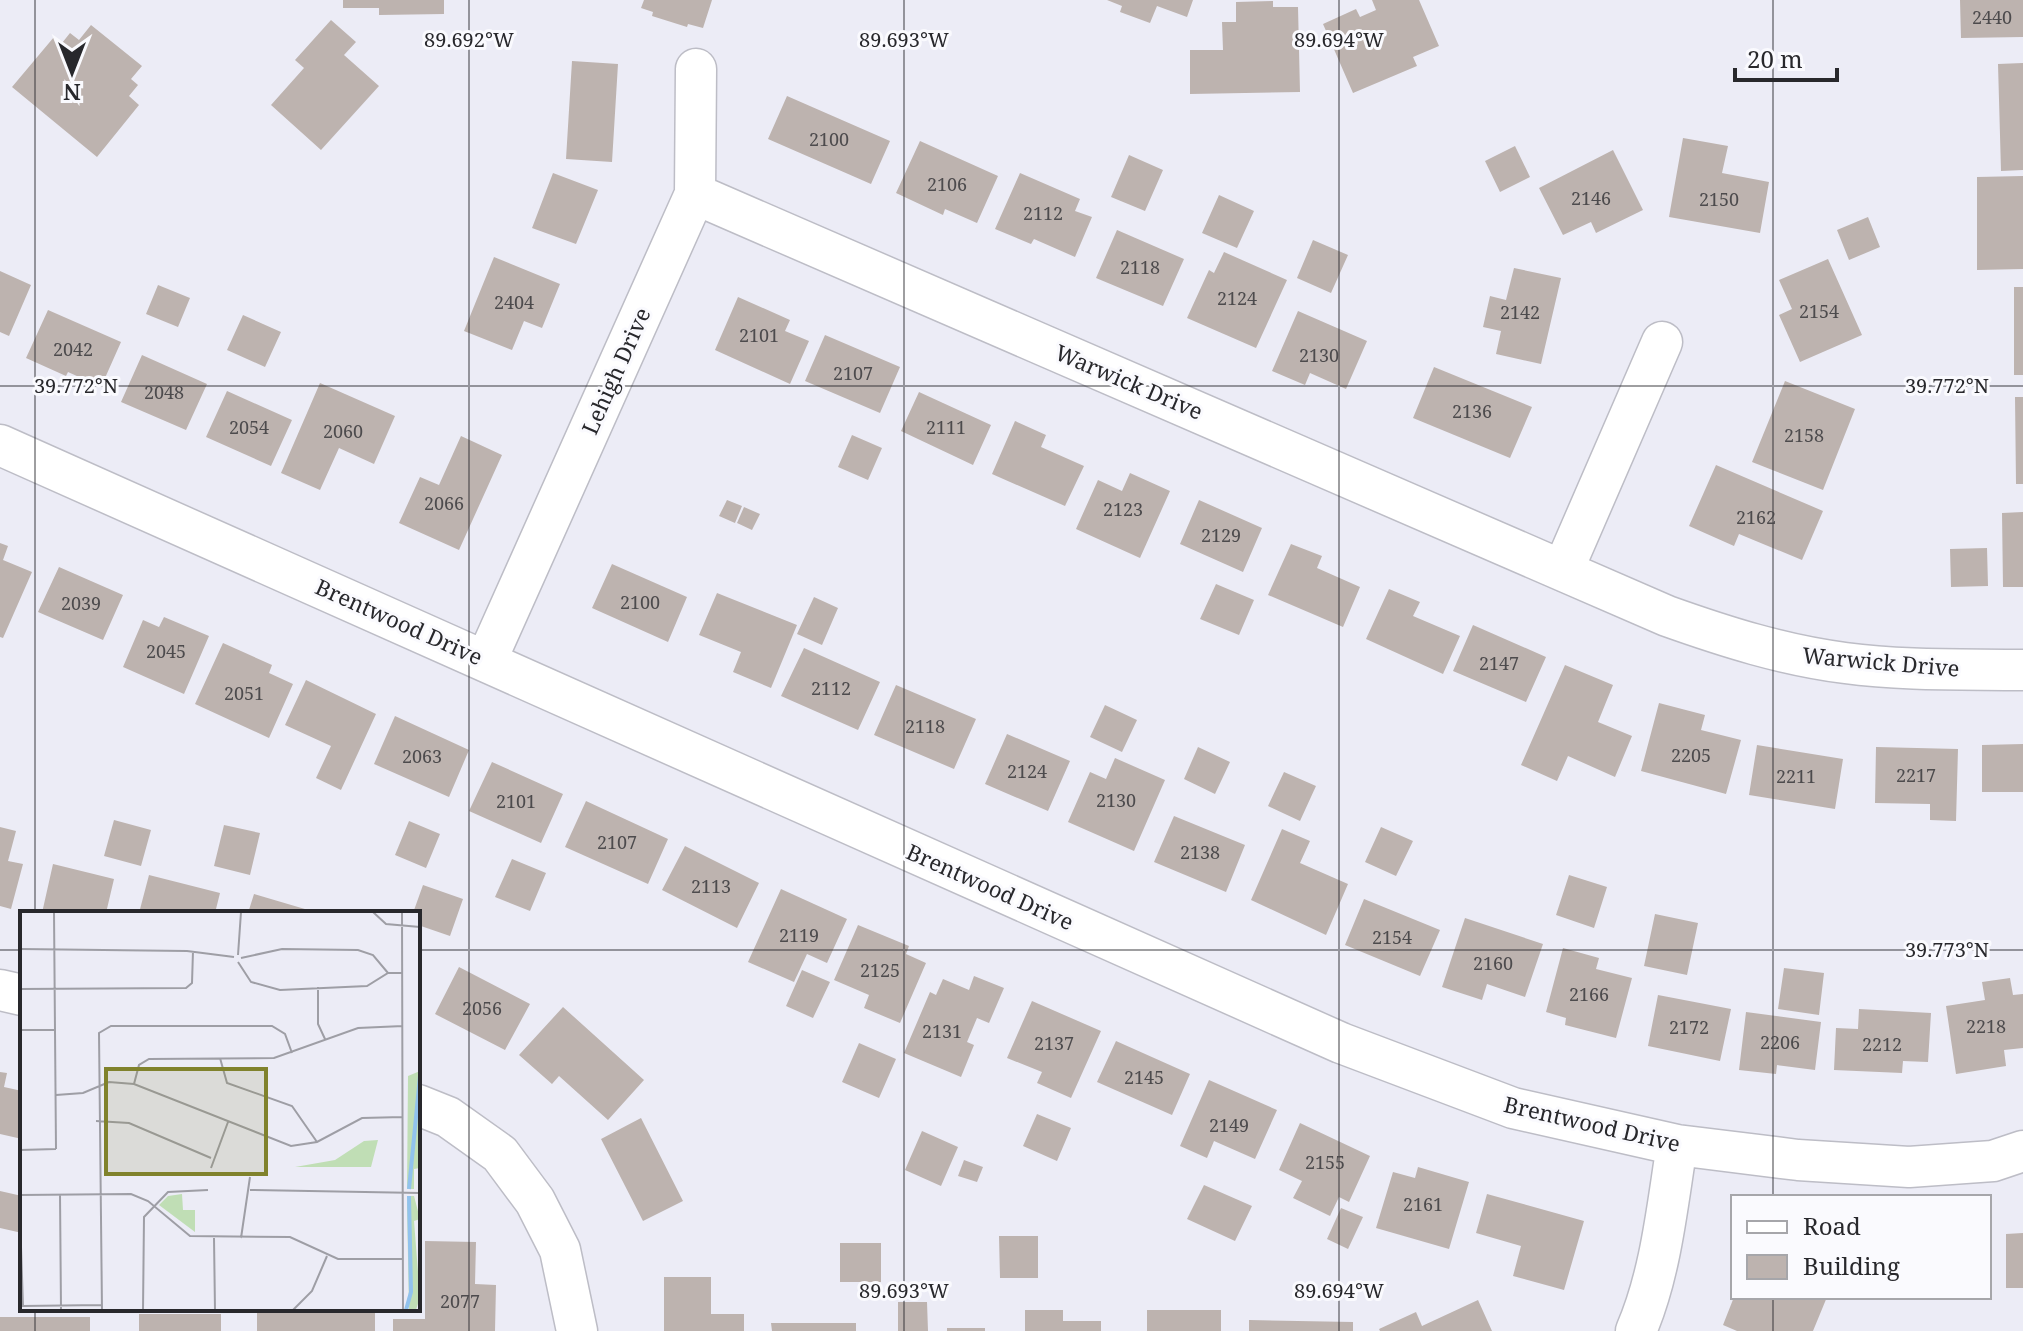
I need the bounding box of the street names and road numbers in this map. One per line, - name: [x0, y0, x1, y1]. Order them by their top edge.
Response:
- street label: Lehigh Drive: [574, 302, 656, 439]
- street label: Warwick Drive: [1051, 336, 1208, 426]
- street label: Brentwood Drive: [311, 571, 488, 671]
- street label: Warwick Drive: [1801, 639, 1961, 683]
- street label: Brentwood Drive: [902, 836, 1079, 936]
- street label: Brentwood Drive: [1501, 1088, 1683, 1158]

